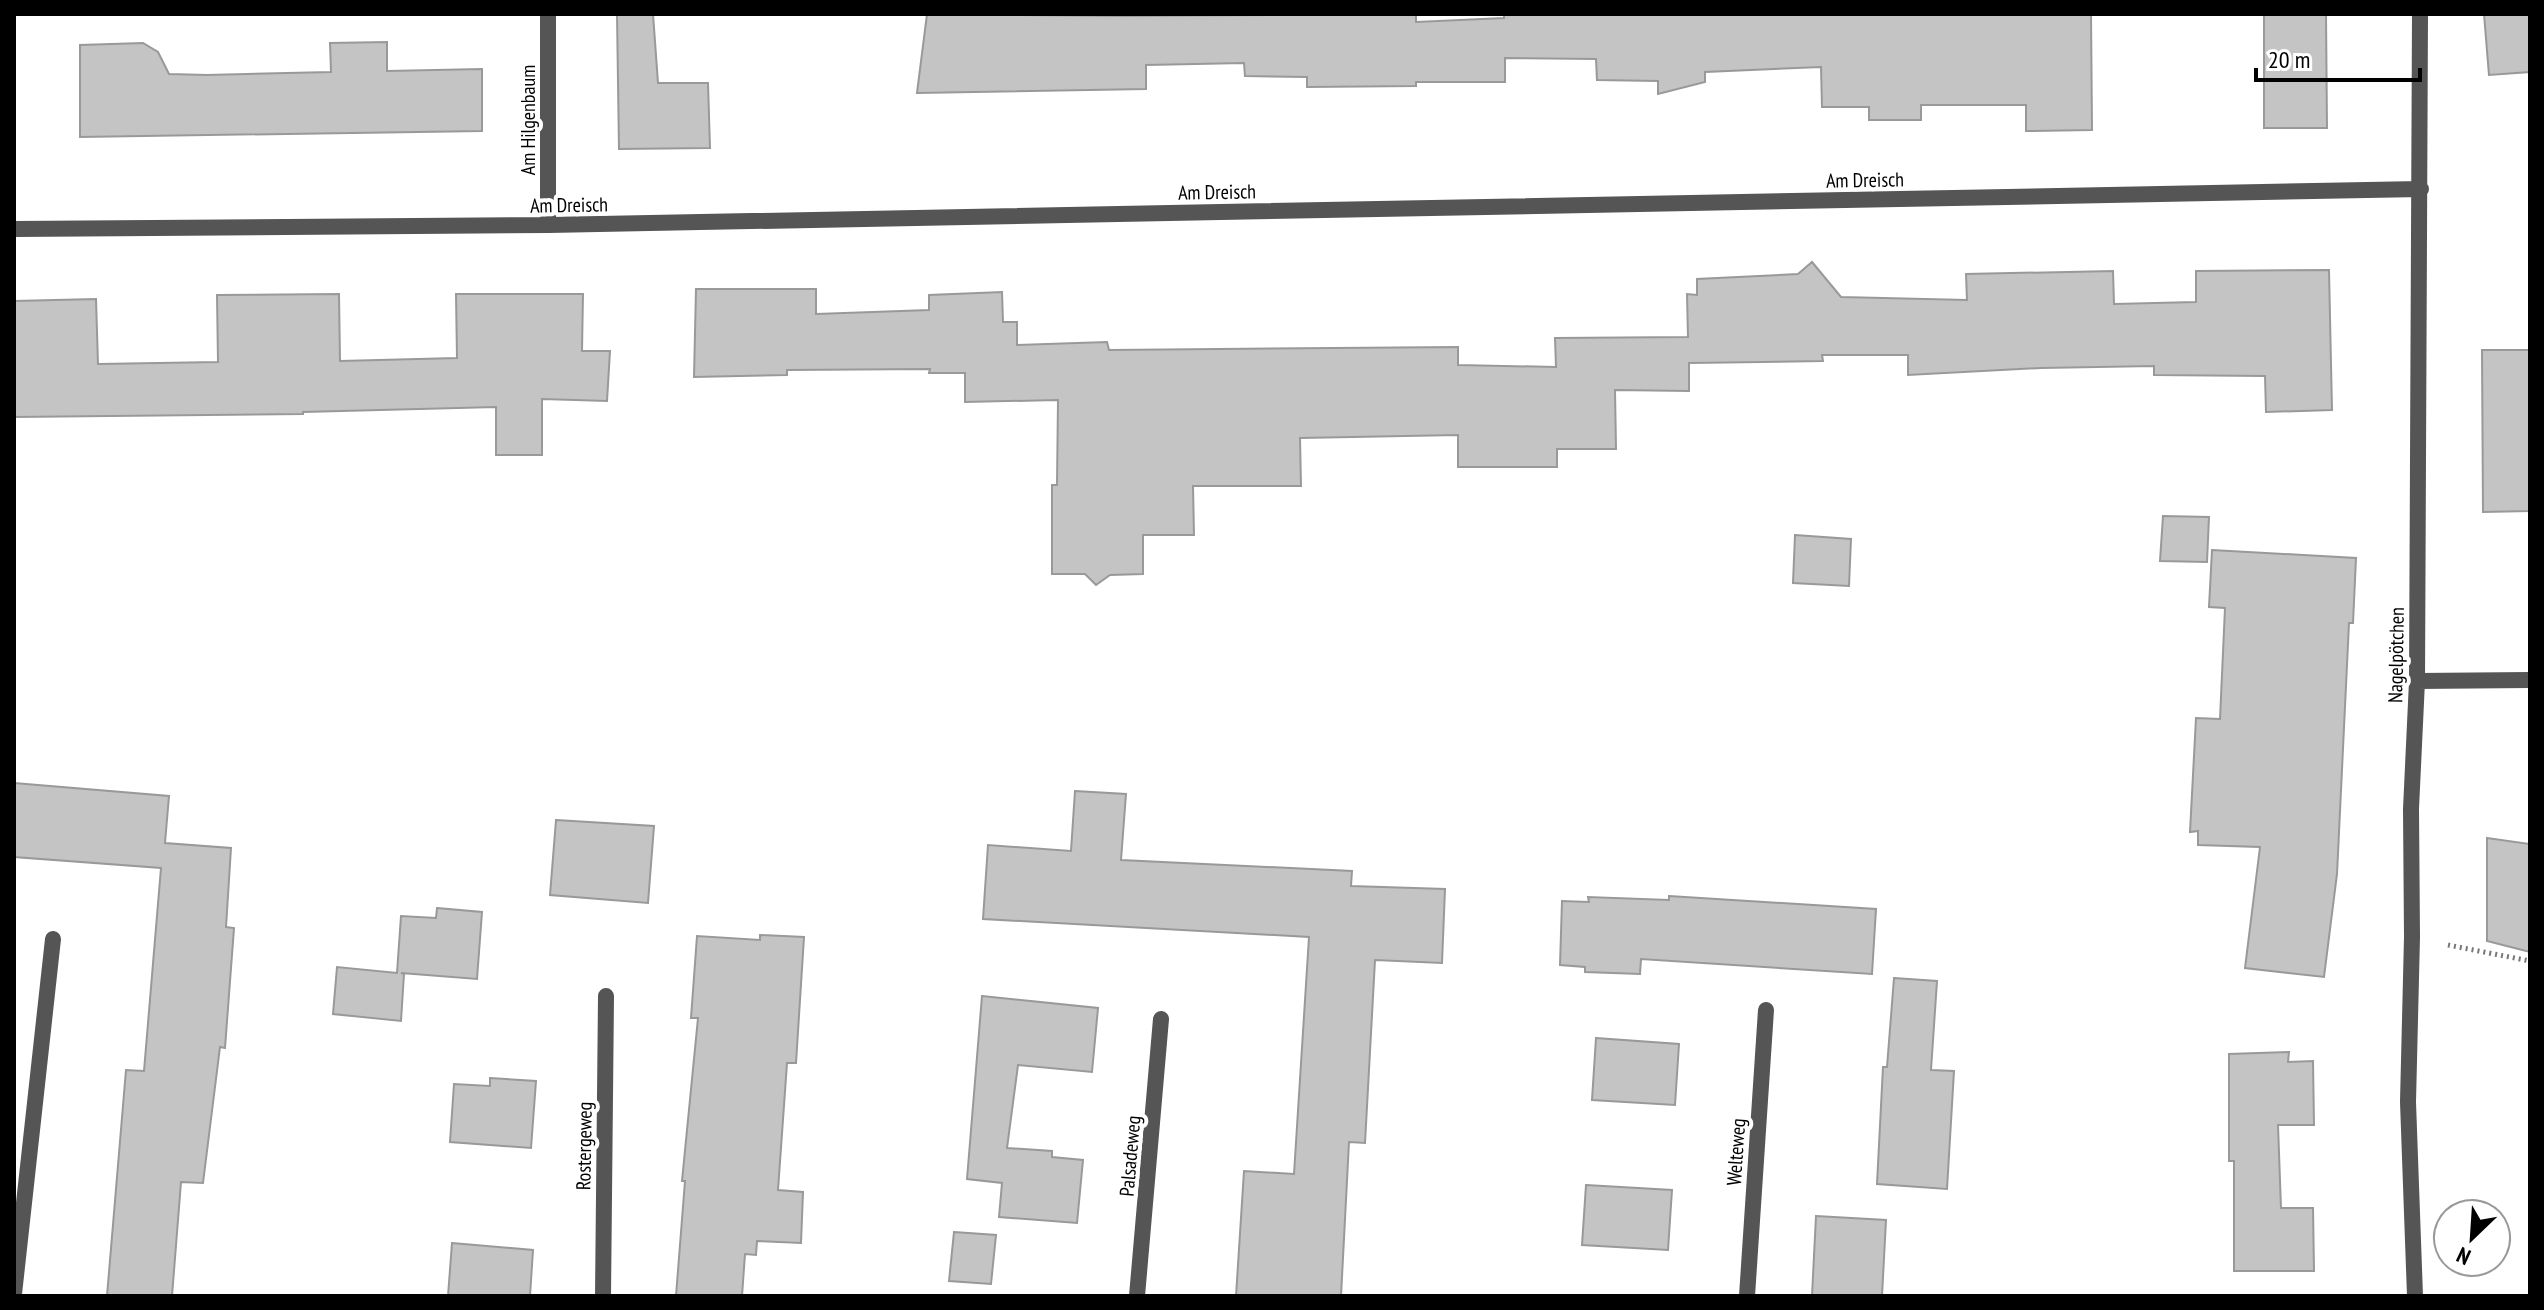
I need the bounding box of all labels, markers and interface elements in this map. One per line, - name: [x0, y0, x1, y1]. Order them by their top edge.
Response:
- scale bar: [2256, 32, 2420, 82]
- text: 20 m: [2268, 44, 2310, 75]
- street label: Am Hilgenbaum: [515, 65, 541, 175]
- street label: Am Dreisch: [1826, 166, 1904, 194]
- street label: Am Dreisch: [1178, 178, 1256, 206]
- street label: Am Dreisch: [530, 191, 608, 219]
- street label: Nagelpötchen: [2382, 607, 2410, 703]
- street label: Rostergeweg: [570, 1102, 598, 1190]
- street label: Palsadeweg: [1114, 1115, 1146, 1197]
- street label: Welteweg: [1721, 1117, 1751, 1187]
- north arrow: [2432, 1198, 2512, 1278]
- text: N: [2452, 1241, 2475, 1271]

